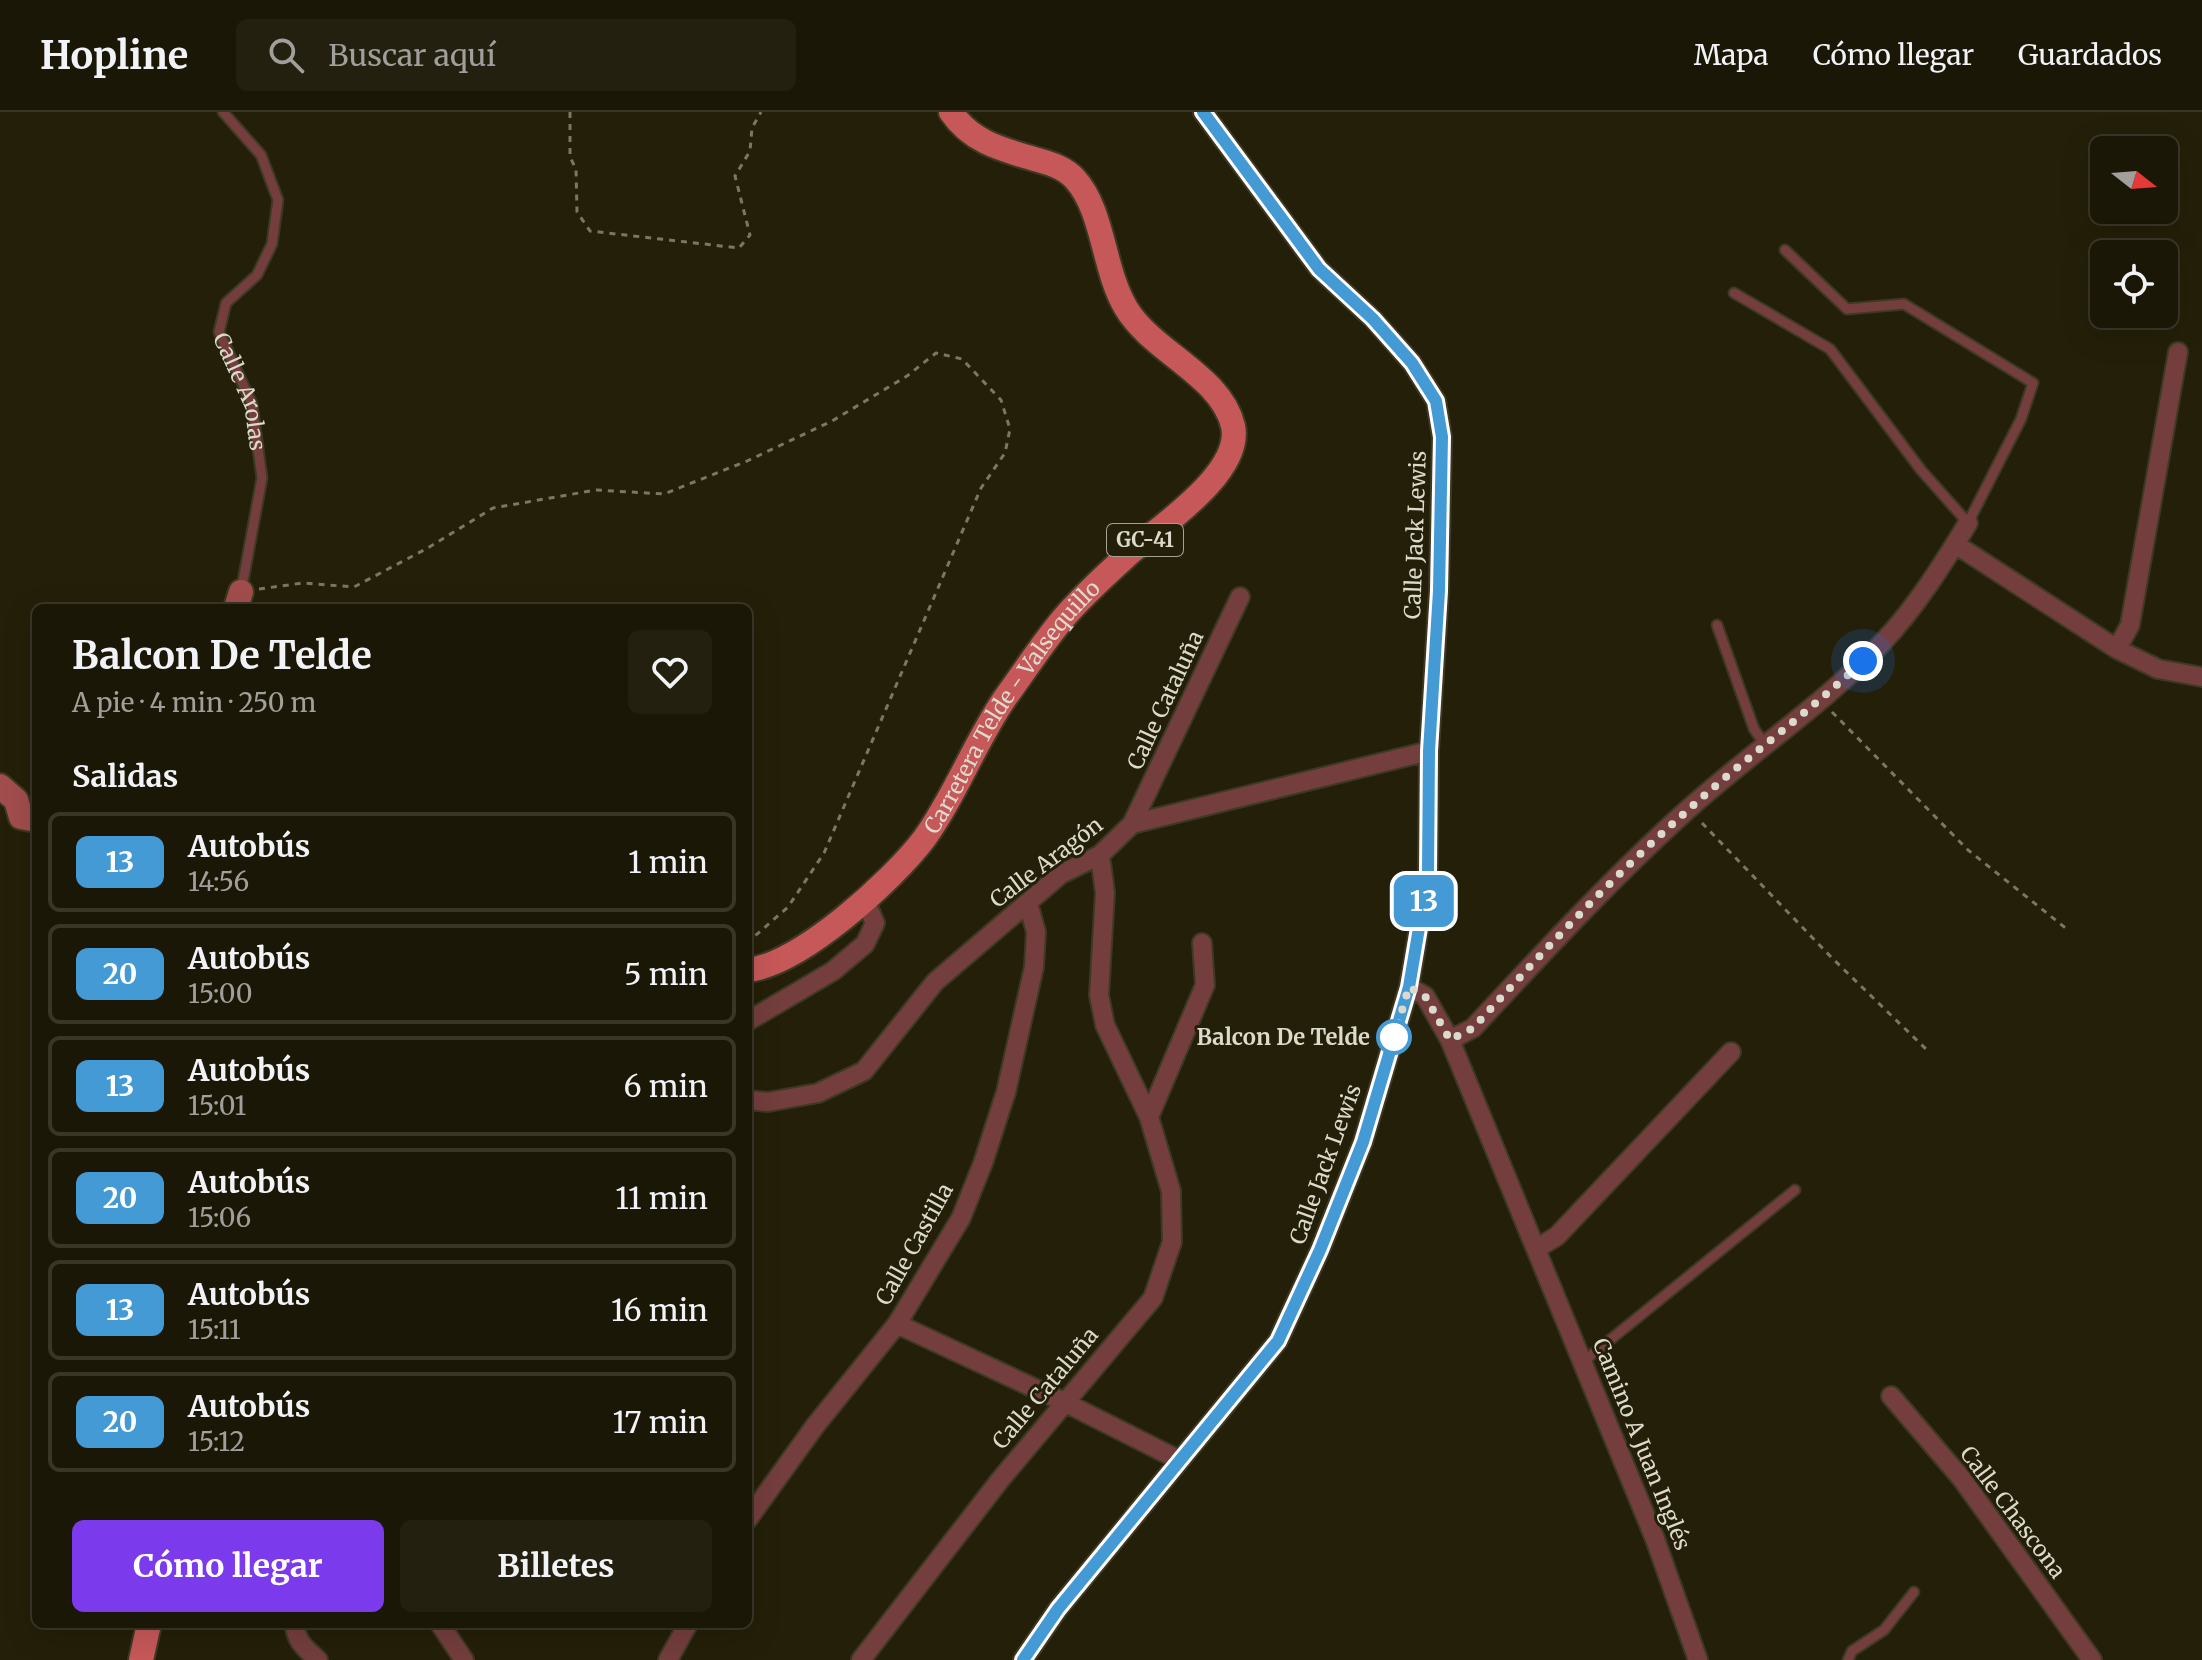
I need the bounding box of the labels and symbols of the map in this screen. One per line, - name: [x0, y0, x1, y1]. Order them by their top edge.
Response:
- north arrow: [2090, 136, 2178, 224]
- street label: Calle Arolas: [207, 328, 272, 452]
- street label: Calle Jack Lewis: [1398, 450, 1432, 620]
- road number: GC-41: [1107, 524, 1183, 556]
- street label: Carretera Telde - Valsequillo: [918, 574, 1106, 839]
- street label: Calle Cataluña: [1121, 626, 1210, 774]
- your location: [1843, 641, 1883, 681]
- street label: Calle Aragón: [984, 810, 1108, 914]
- line badge: 13: [1388, 875, 1460, 927]
- marker: Balcon De Telde: [1377, 1020, 1411, 1054]
- place label: Balcon De Telde: [1196, 1023, 1370, 1051]
- street label: Calle Jack Lewis: [1283, 1080, 1367, 1248]
- street label: Calle Castilla: [869, 1178, 959, 1310]
- street label: Calle Cataluña: [986, 1321, 1104, 1455]
- street label: Camino A Juan Inglés: [1587, 1334, 1697, 1554]
- street label: Calle Chascona: [1954, 1440, 2072, 1584]

